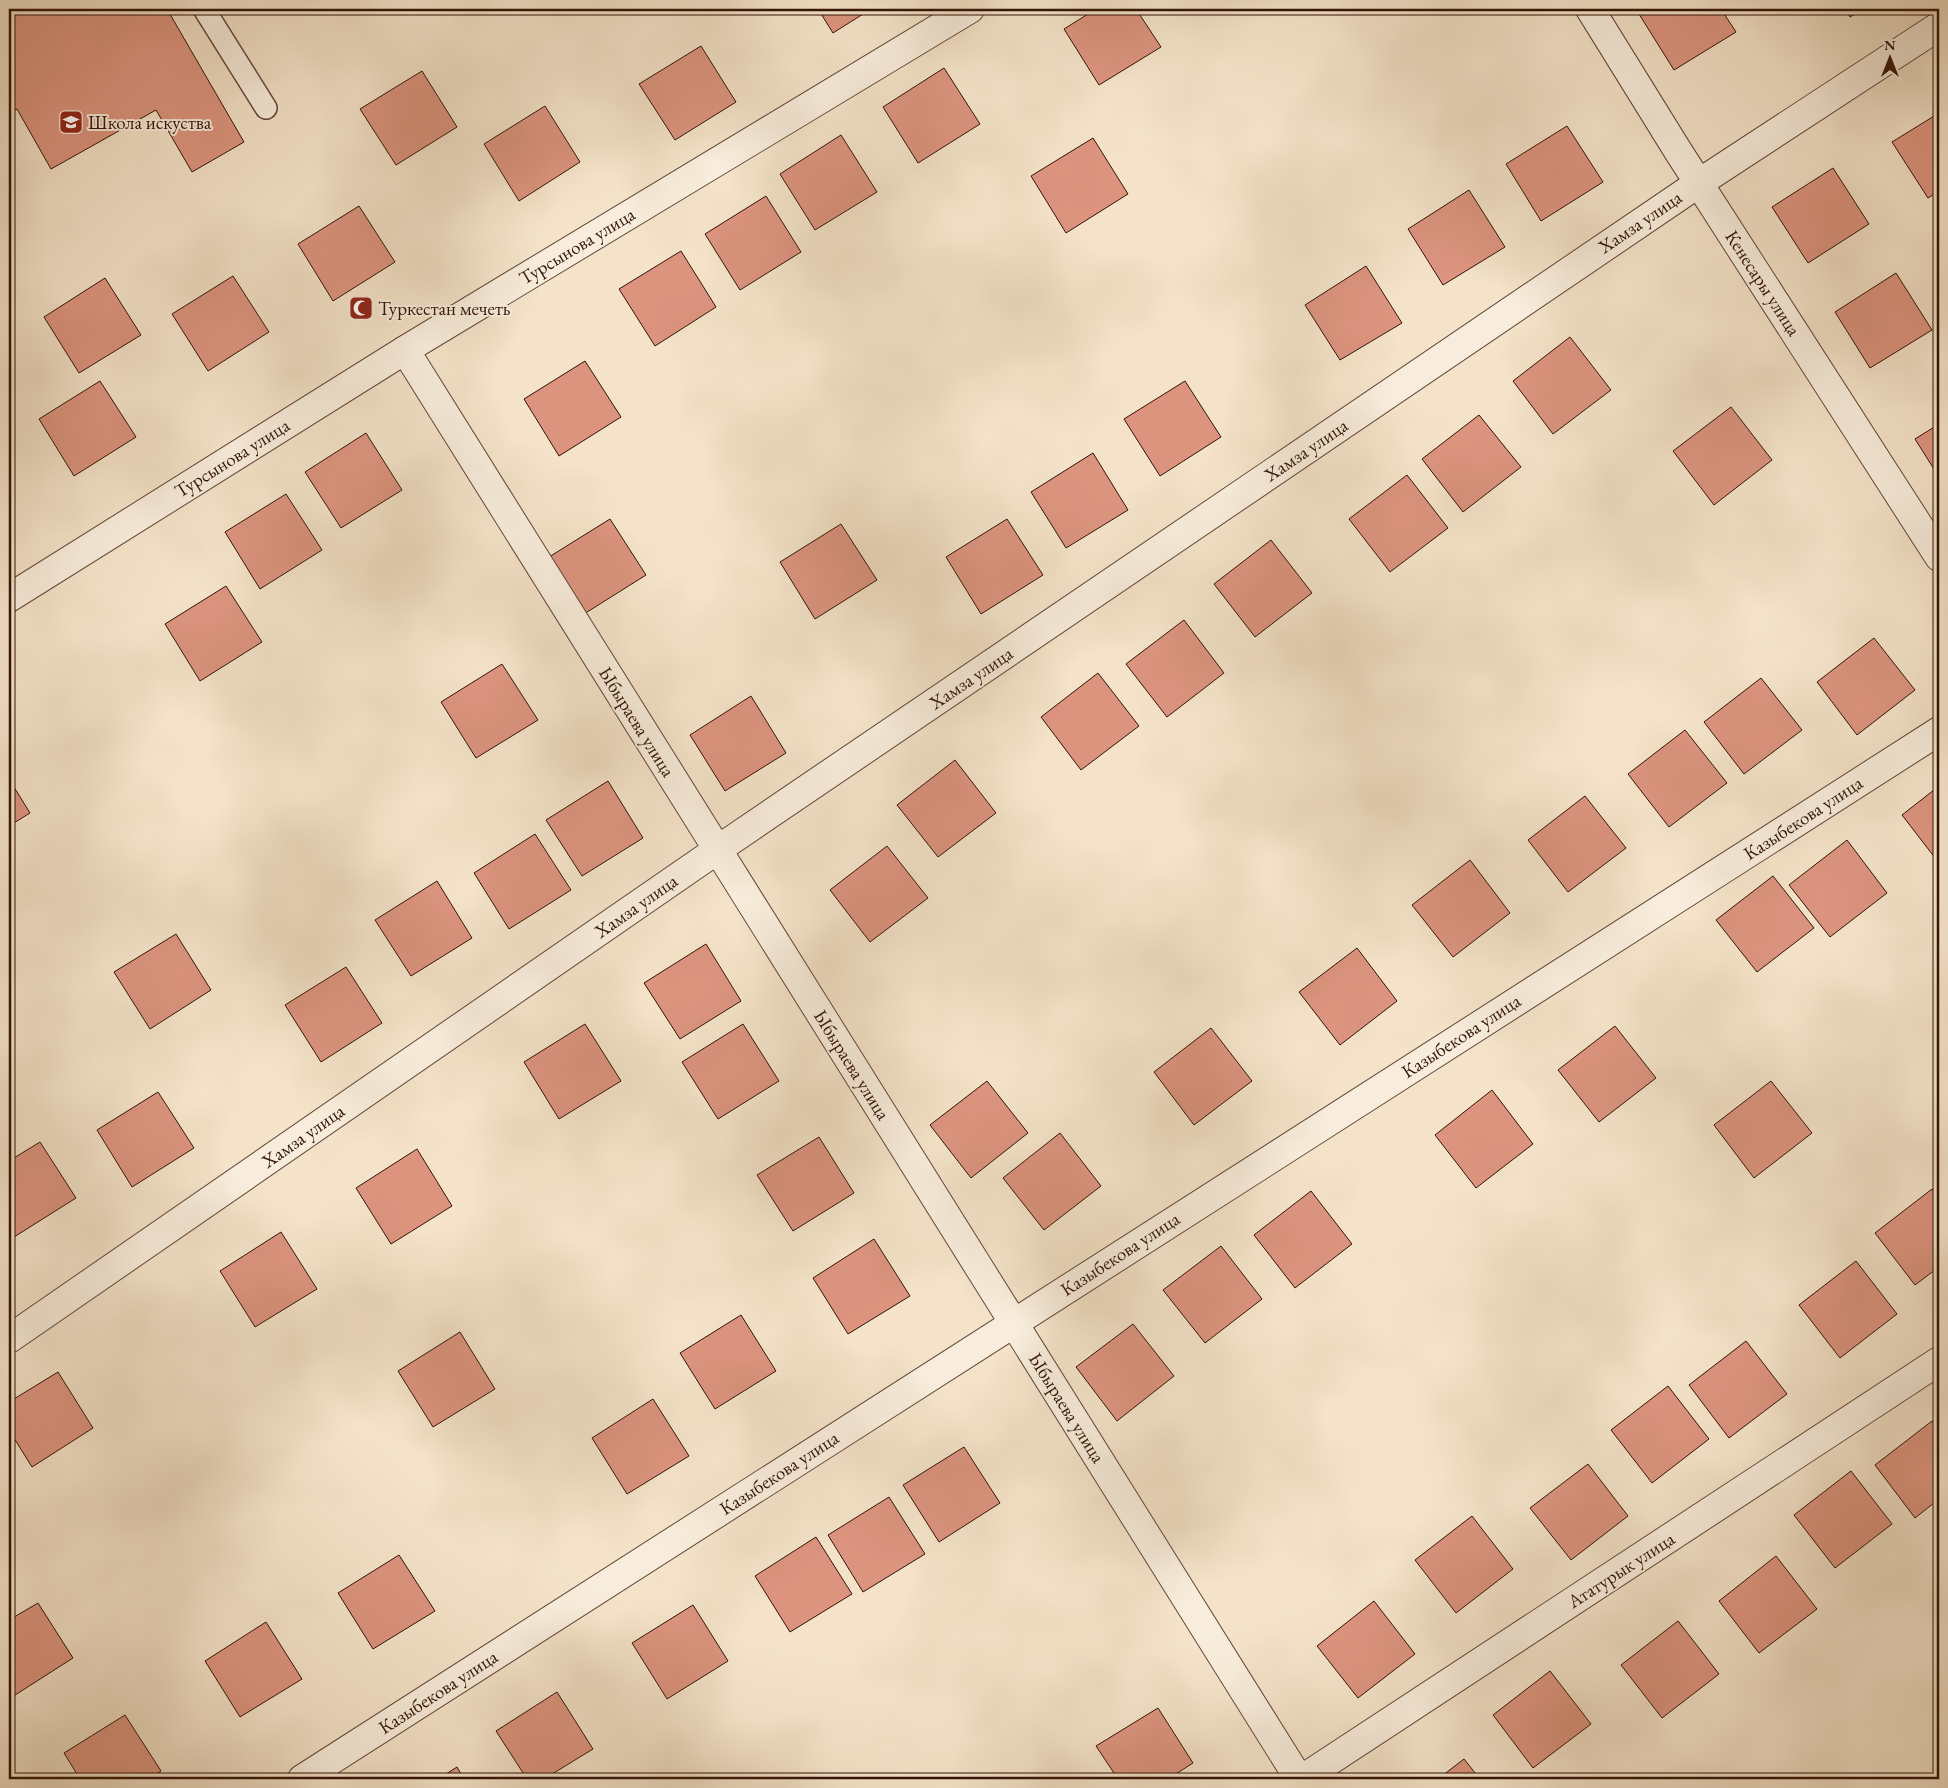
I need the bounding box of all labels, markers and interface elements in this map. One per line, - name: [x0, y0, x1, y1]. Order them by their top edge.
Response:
- north arrow: [1866, 32, 1916, 82]
- text: N: [1884, 36, 1896, 54]
- school or university icon: Школа искуства: [58, 109, 84, 135]
- place label: Школа искуства: [88, 110, 212, 135]
- street label: Хамза улица: [1592, 185, 1687, 260]
- street label: Турсынова улица: [514, 201, 640, 290]
- street label: Кенесары улица: [1719, 225, 1807, 341]
- mosque icon: Туркестан мечеть: [348, 295, 374, 321]
- place label: Туркестан мечеть: [378, 296, 511, 321]
- street label: Турсынова улица: [170, 412, 295, 503]
- street label: Хамза улица: [1258, 413, 1353, 488]
- street label: Хамза улица: [923, 641, 1018, 716]
- street label: Ыбыраева улица: [593, 662, 681, 782]
- street label: Казыбекова улица: [1739, 770, 1868, 866]
- street label: Хамза улица: [589, 868, 683, 944]
- street label: Казыбекова улица: [1397, 988, 1526, 1084]
- street label: Ыбыраева улица: [808, 1005, 896, 1125]
- street label: Хамза улица: [256, 1098, 350, 1174]
- street label: Казыбекова улица: [1056, 1206, 1185, 1302]
- street label: Ыбыраева улица: [1023, 1348, 1111, 1468]
- street label: Казыбекова улица: [715, 1425, 844, 1521]
- street label: Ататурык улица: [1562, 1526, 1680, 1614]
- street label: Казыбекова улица: [374, 1644, 503, 1740]

